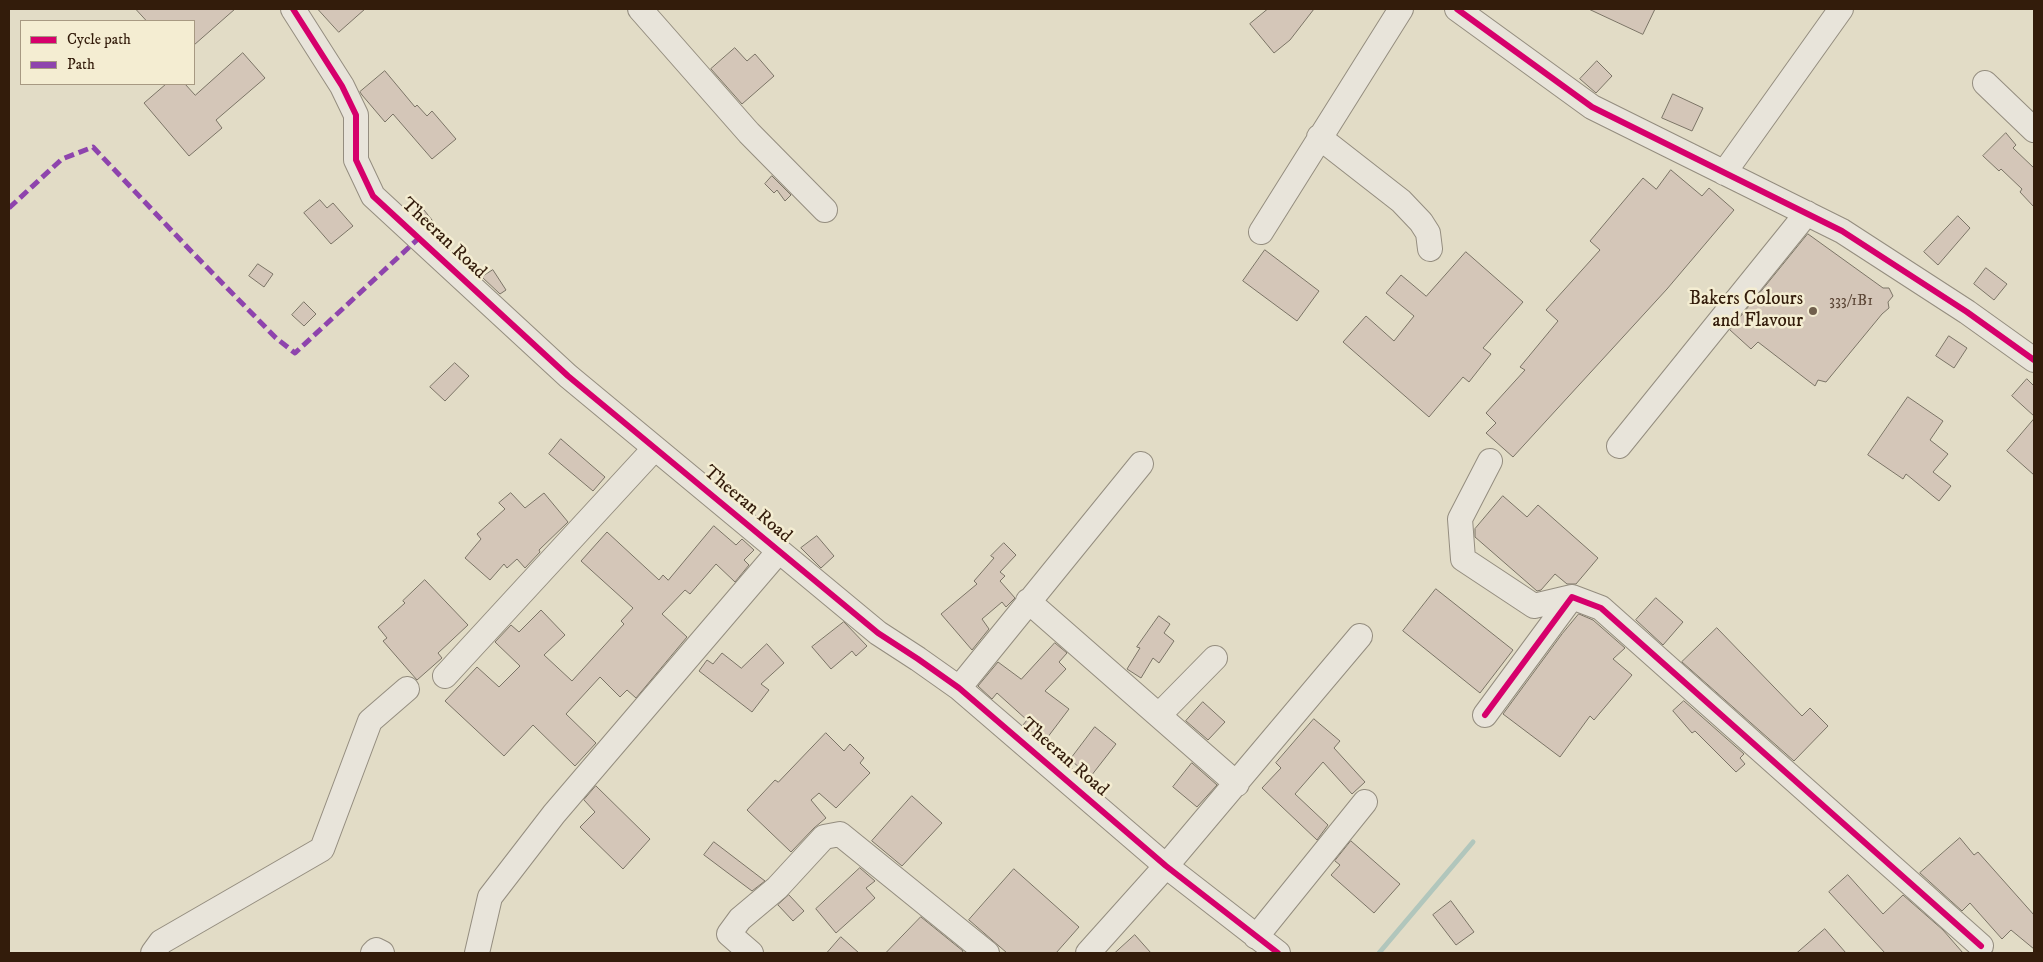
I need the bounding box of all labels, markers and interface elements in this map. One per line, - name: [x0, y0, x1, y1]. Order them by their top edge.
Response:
- legend: [20, 20, 195, 85]
- text: Cycle path: [67, 30, 131, 49]
- text: Path: [67, 55, 95, 74]
- street label: Theeran Road: [396, 194, 490, 284]
- place label: Bakers Colours and Flavour: [1689, 289, 1803, 333]
- house number: 333/1B1: [1829, 292, 1873, 312]
- marker: Bakers Colours and Flavour: [1807, 305, 1819, 317]
- street label: Theeran Road: [698, 461, 796, 549]
- street label: Theeran Road: [1016, 714, 1112, 802]

